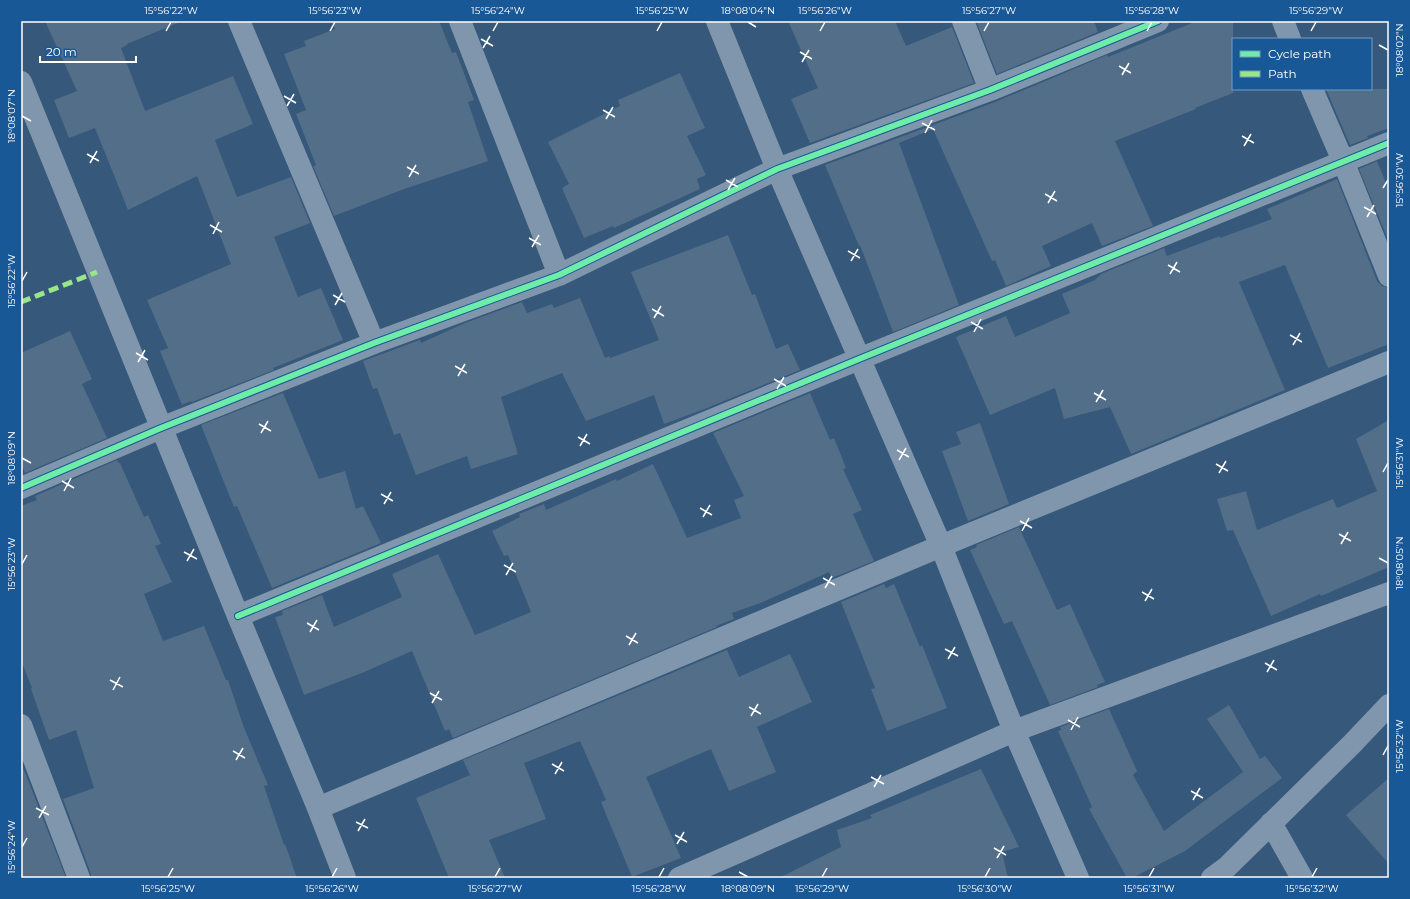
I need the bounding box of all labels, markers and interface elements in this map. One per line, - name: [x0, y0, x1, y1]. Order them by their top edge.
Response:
- text: 15°56'22"W: [144, 4, 198, 17]
- text: 15°56'23"W: [308, 4, 362, 17]
- text: 15°56'24"W: [471, 4, 525, 17]
- text: 15°56'25"W: [635, 4, 689, 17]
- text: 18°08'04"N: [721, 4, 775, 17]
- text: 15°56'26"W: [798, 4, 852, 17]
- text: 15°56'27"W: [962, 4, 1016, 17]
- text: 15°56'28"W: [1125, 4, 1179, 17]
- text: 15°56'29"W: [1289, 4, 1343, 17]
- text: 18°08'02"N: [1393, 23, 1406, 77]
- scale bar: [40, 38, 136, 64]
- legend: [1232, 38, 1372, 90]
- text: 20 m: [46, 44, 77, 59]
- text: Cycle path: [1268, 46, 1331, 61]
- text: Path: [1268, 66, 1297, 81]
- text: 18°08'07"N: [5, 89, 18, 143]
- text: 15°56'30"W: [1393, 153, 1406, 207]
- text: 15°56'22"W: [5, 254, 18, 308]
- text: 18°08'09"N: [5, 431, 18, 485]
- text: 15°56'31"W: [1393, 437, 1406, 489]
- text: 18°08'05"N: [1393, 536, 1406, 590]
- text: 15°56'23"W: [5, 537, 18, 591]
- text: 15°56'32"W: [1393, 719, 1406, 773]
- text: 15°56'24"W: [5, 820, 18, 874]
- text: 15°56'25"W: [141, 882, 195, 895]
- text: 15°56'26"W: [305, 882, 359, 895]
- text: 15°56'27"W: [468, 882, 522, 895]
- text: 15°56'28"W: [632, 882, 686, 895]
- text: 18°08'09"N: [721, 882, 775, 895]
- text: 15°56'29"W: [795, 882, 849, 895]
- text: 15°56'30"W: [958, 882, 1012, 895]
- text: 15°56'31"W: [1123, 882, 1175, 895]
- text: 15°56'32"W: [1285, 882, 1339, 895]

